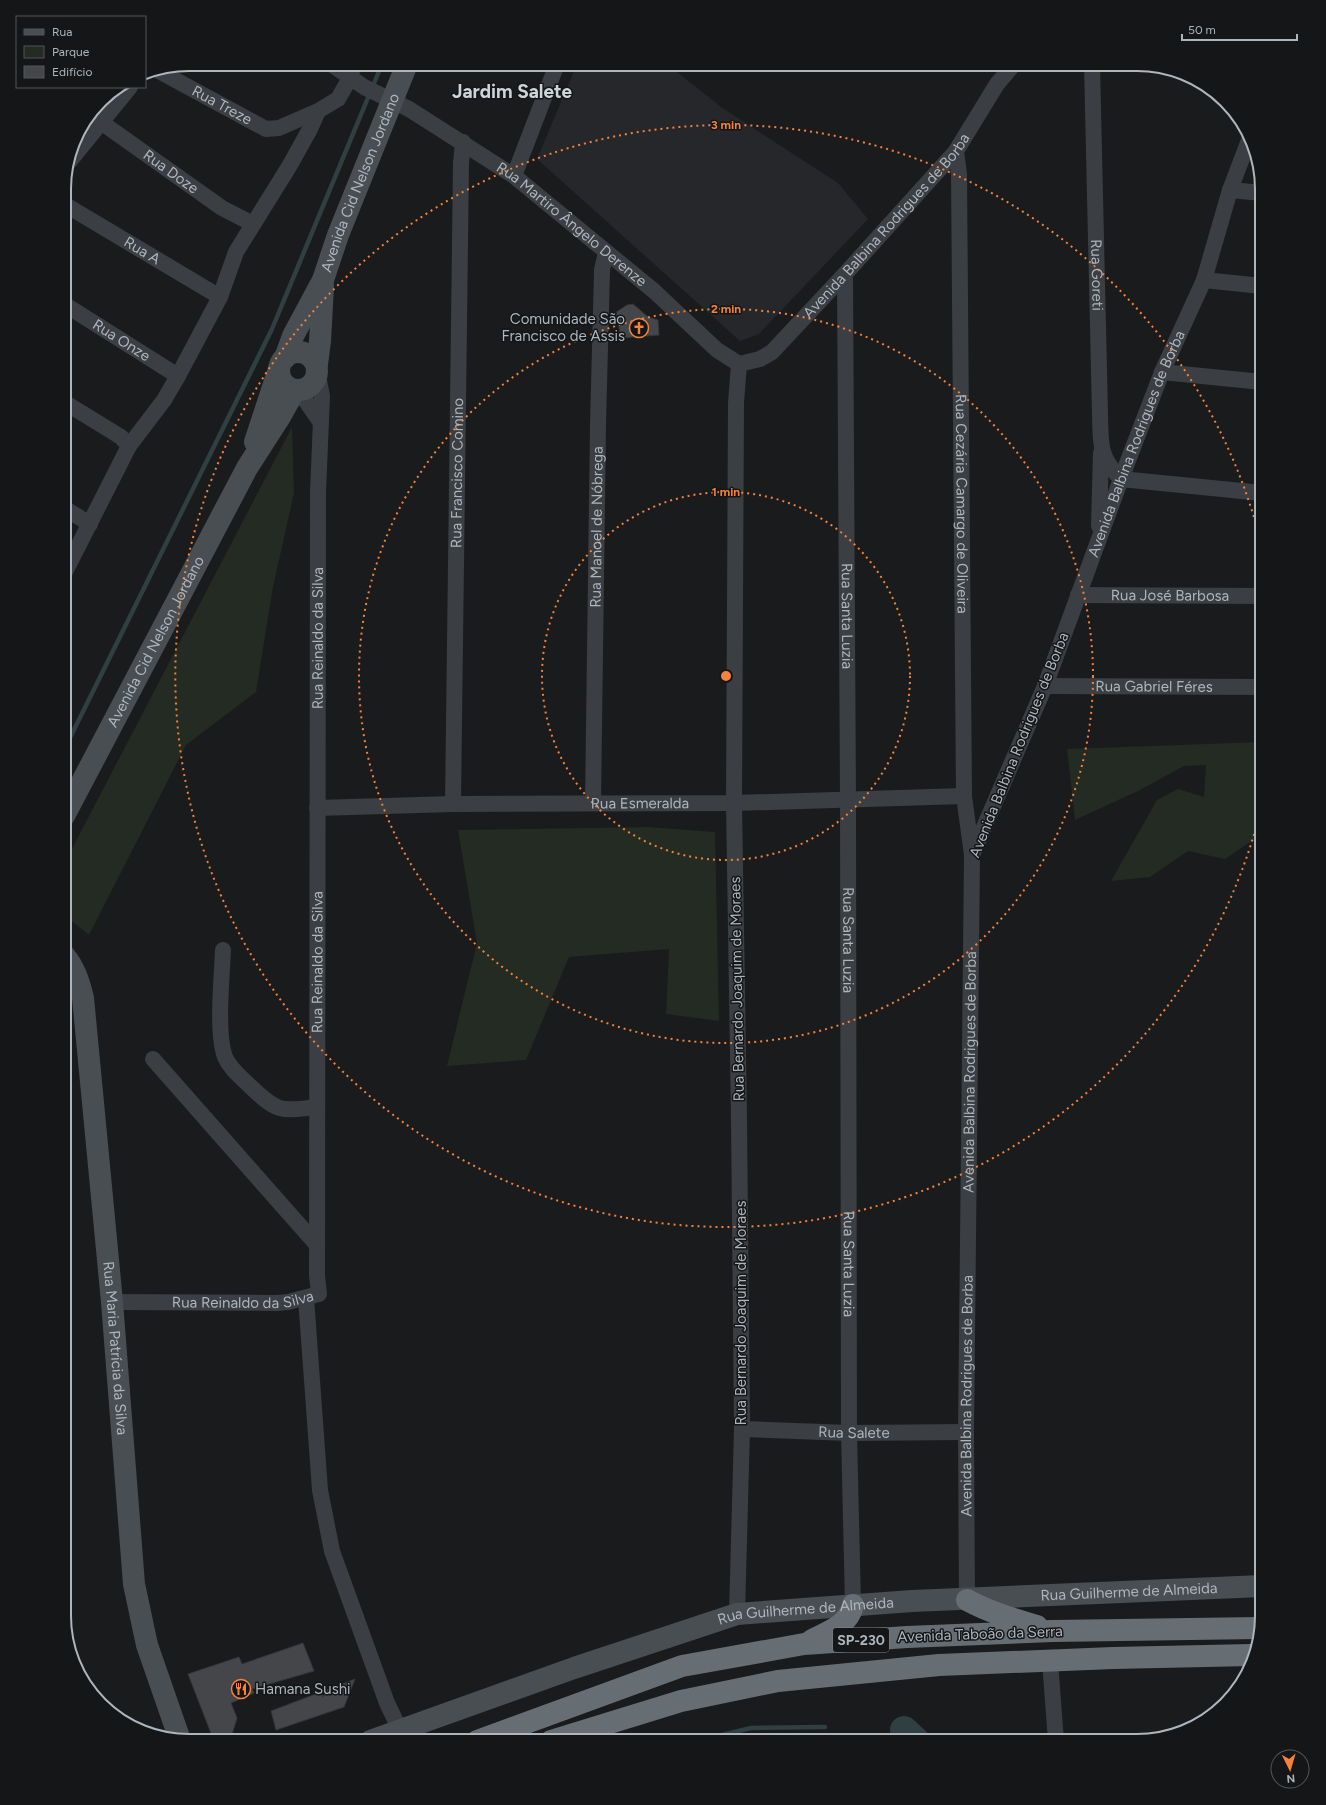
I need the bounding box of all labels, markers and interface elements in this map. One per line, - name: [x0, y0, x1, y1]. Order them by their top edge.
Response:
- legend: [16, 16, 146, 88]
- scale bar: [1182, 16, 1297, 42]
- text: 50 m: [1188, 23, 1216, 37]
- text: Rua: [52, 25, 72, 39]
- text: Parque: [52, 45, 90, 59]
- text: Edifício: [52, 65, 92, 79]
- district label: Jardim Salete: [452, 80, 572, 103]
- street label: Rua Treze: [189, 82, 255, 129]
- street label: Avenida Cid Nelson Jordano: [317, 90, 403, 275]
- text: 3 min: [711, 118, 741, 132]
- street label: Avenida Balbina Rodrigues de Borba: [799, 130, 974, 322]
- street label: Rua Doze: [140, 146, 202, 198]
- street label: Rua Martiro Ângelo Derenze: [493, 158, 651, 290]
- street label: Rua A: [121, 233, 164, 268]
- street label: Rua Goreti: [1087, 239, 1107, 311]
- text: 2 min: [711, 302, 741, 316]
- place label: Comunidade São Francisco de Assis: [502, 310, 625, 345]
- street label: Rua Onze: [89, 315, 154, 365]
- church icon: Comunidade São Francisco de Assis: [628, 317, 650, 339]
- street label: Avenida Balbina Rodrigues de Borba: [1084, 328, 1189, 560]
- street label: Rua Cezária Camargo de Oliveira: [952, 394, 972, 614]
- street label: Rua Francisco Comino: [447, 397, 467, 548]
- street label: Rua Manoel de Nóbrega: [587, 446, 607, 608]
- text: 1 min: [712, 485, 740, 499]
- street label: Avenida Cid Nelson Jordano: [103, 553, 208, 730]
- street label: Rua Santa Luzia: [838, 563, 856, 669]
- street label: Rua Reinaldo da Silva: [309, 567, 327, 709]
- street label: Rua José Barbosa: [1111, 586, 1229, 605]
- street label: Avenida Balbina Rodrigues de Borba: [965, 630, 1073, 860]
- centre of rings: [719, 669, 733, 683]
- street label: Rua Gabriel Féres: [1095, 677, 1213, 696]
- street label: Rua Esmeralda: [591, 794, 689, 813]
- street label: Rua Bernardo Joaquim de Moraes: [726, 876, 748, 1102]
- street label: Rua Santa Luzia: [839, 887, 857, 993]
- street label: Rua Reinaldo da Silva: [308, 891, 326, 1033]
- street label: Avenida Balbina Rodrigues de Borba: [959, 951, 980, 1193]
- street label: Rua Bernardo Joaquim de Moraes: [732, 1201, 750, 1425]
- street label: Rua Santa Luzia: [840, 1211, 858, 1317]
- street label: Rua Maria Patrícia da Silva: [99, 1260, 131, 1436]
- street label: Avenida Balbina Rodrigues de Borba: [957, 1275, 977, 1517]
- street label: Rua Reinaldo da Silva: [172, 1287, 316, 1312]
- street label: Rua Salete: [818, 1423, 890, 1442]
- street label: Rua Guilherme de Almeida: [1040, 1579, 1218, 1604]
- street label: Rua Guilherme de Almeida: [715, 1593, 894, 1629]
- street label: Avenida Taboão da Serra: [897, 1622, 1063, 1646]
- road number: SP-230: [833, 1628, 889, 1652]
- restaurant icon: Hamana Sushi: [230, 1678, 252, 1700]
- place label: Hamana Sushi: [255, 1680, 350, 1698]
- north arrow: [1270, 1749, 1310, 1789]
- text: N: [1286, 1772, 1296, 1785]

